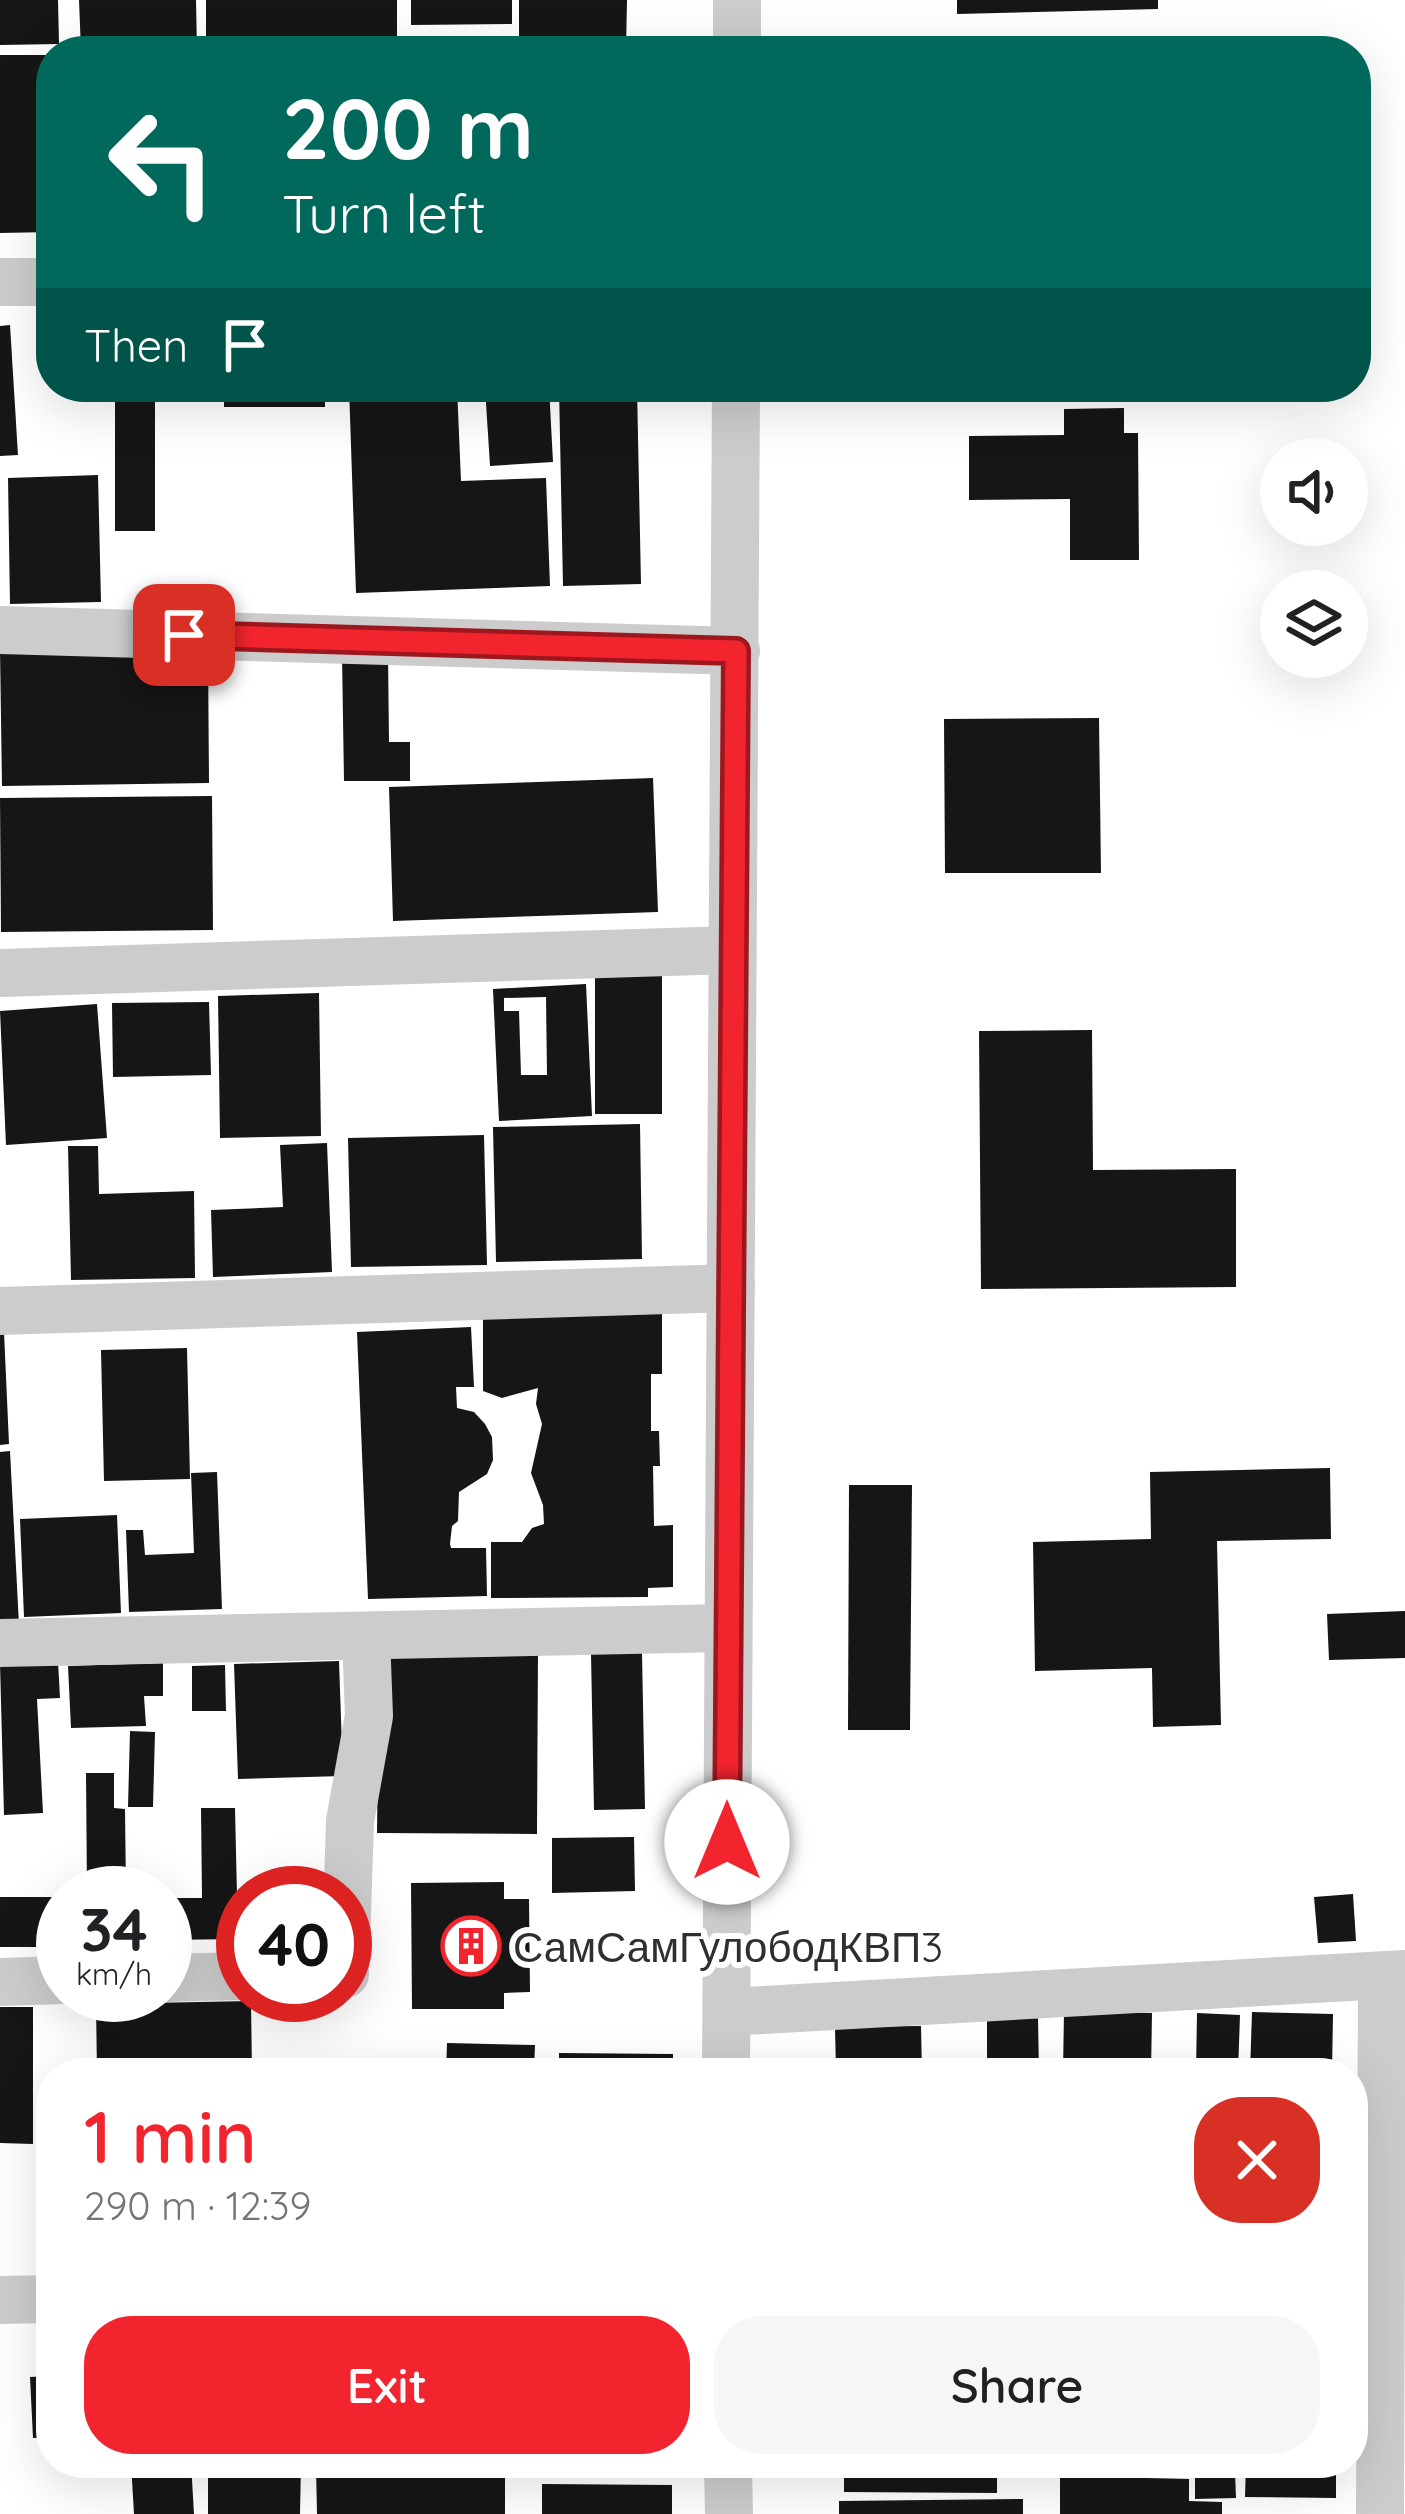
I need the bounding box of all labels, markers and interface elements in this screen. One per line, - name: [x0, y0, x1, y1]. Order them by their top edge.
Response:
- text: 200 m: [282, 75, 534, 180]
- icon: left: [84, 84, 240, 240]
- text: Turn left: [282, 179, 486, 247]
- icon: arrive: [212, 312, 278, 378]
- text: Then: [84, 317, 188, 373]
- map controls: [1260, 438, 1368, 678]
- button: sound: [1260, 438, 1368, 546]
- button: layers: [1260, 570, 1368, 678]
- pin: [133, 584, 235, 686]
- icon: arrive: [151, 602, 217, 668]
- position arrow: [664, 1779, 790, 1905]
- speed limit sign: 40: [216, 1866, 372, 2022]
- text: 34: [80, 1891, 148, 1966]
- building icon: СамСамГулободКВП3: [440, 1915, 502, 1977]
- place label: СамСамГулободКВП3: [513, 1920, 943, 1973]
- text: km/h: [76, 1955, 152, 1993]
- text: 1 min: [84, 2091, 257, 2181]
- button: close: [1194, 2097, 1320, 2223]
- text: 290 m · 12:39: [84, 2181, 311, 2230]
- button: Exit: [84, 2316, 690, 2454]
- button: Share: [714, 2316, 1320, 2454]

